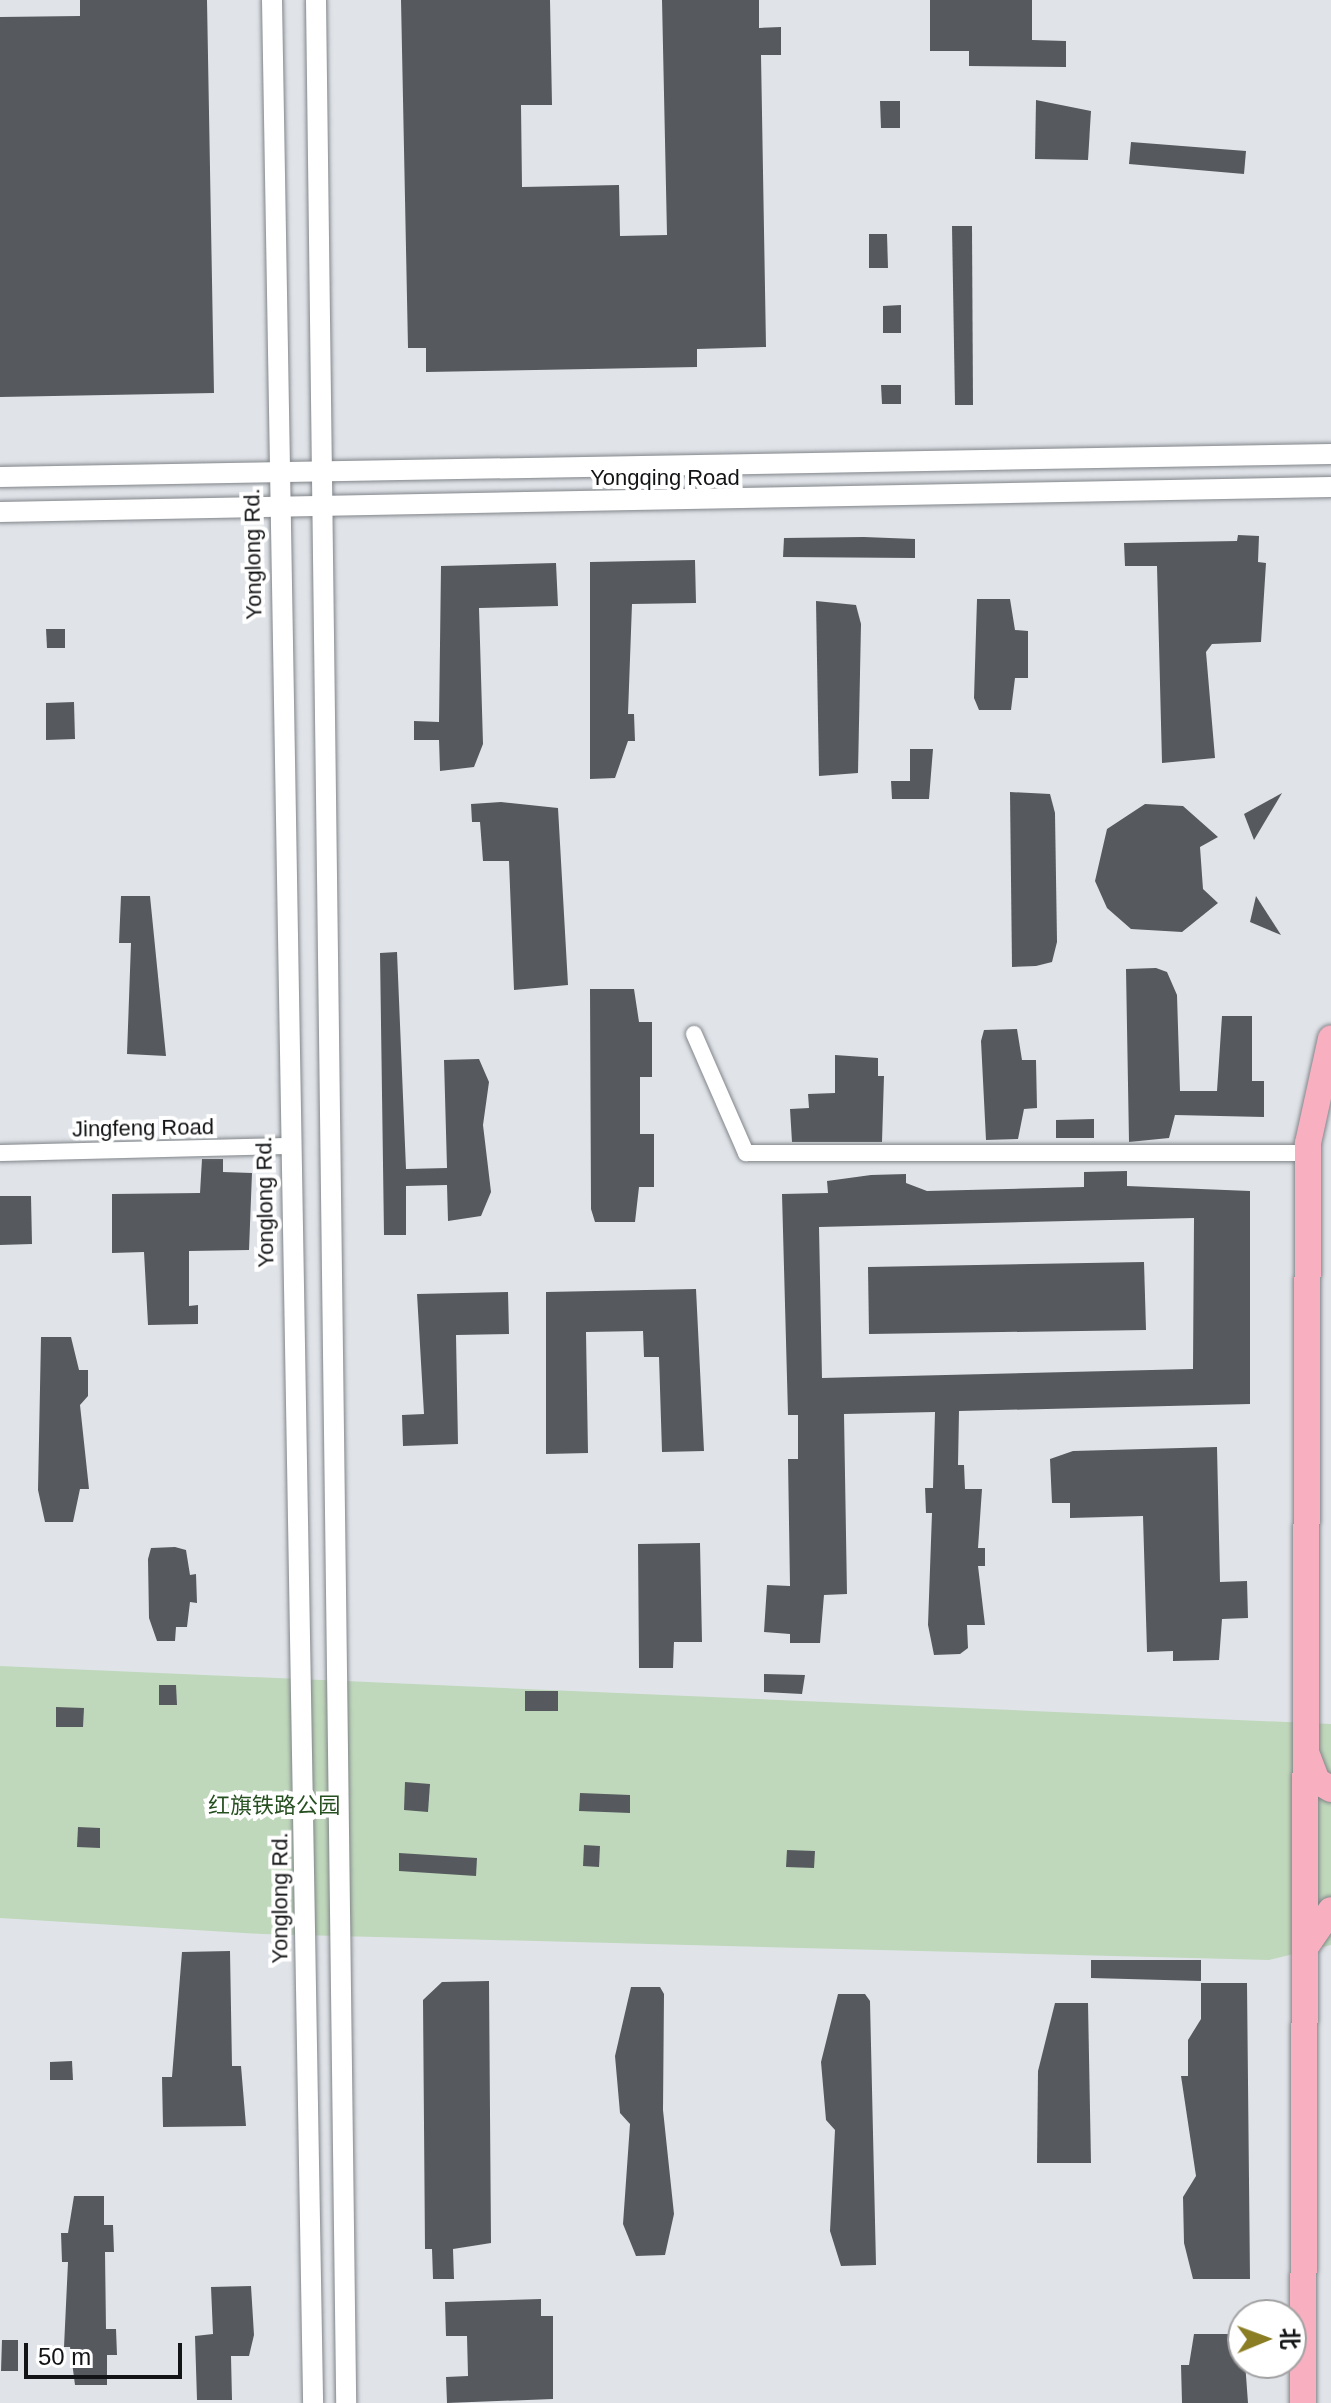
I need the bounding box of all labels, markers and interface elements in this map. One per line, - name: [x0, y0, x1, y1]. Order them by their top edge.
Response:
- street label: Yongqing Road: [590, 465, 740, 491]
- street label: Yonglong Rd.: [239, 488, 267, 620]
- street label: Jingfeng Road: [72, 1114, 214, 1142]
- street label: Yonglong Rd.: [251, 1136, 279, 1268]
- park label: 红旗铁路公园: [208, 1793, 340, 1819]
- street label: Yonglong Rd.: [267, 1832, 293, 1964]
- north arrow: [1227, 2299, 1307, 2379]
- scale bar: [28, 2327, 186, 2377]
- text: 北: [1277, 2327, 1302, 2350]
- text: 50 m: [38, 2343, 91, 2370]

